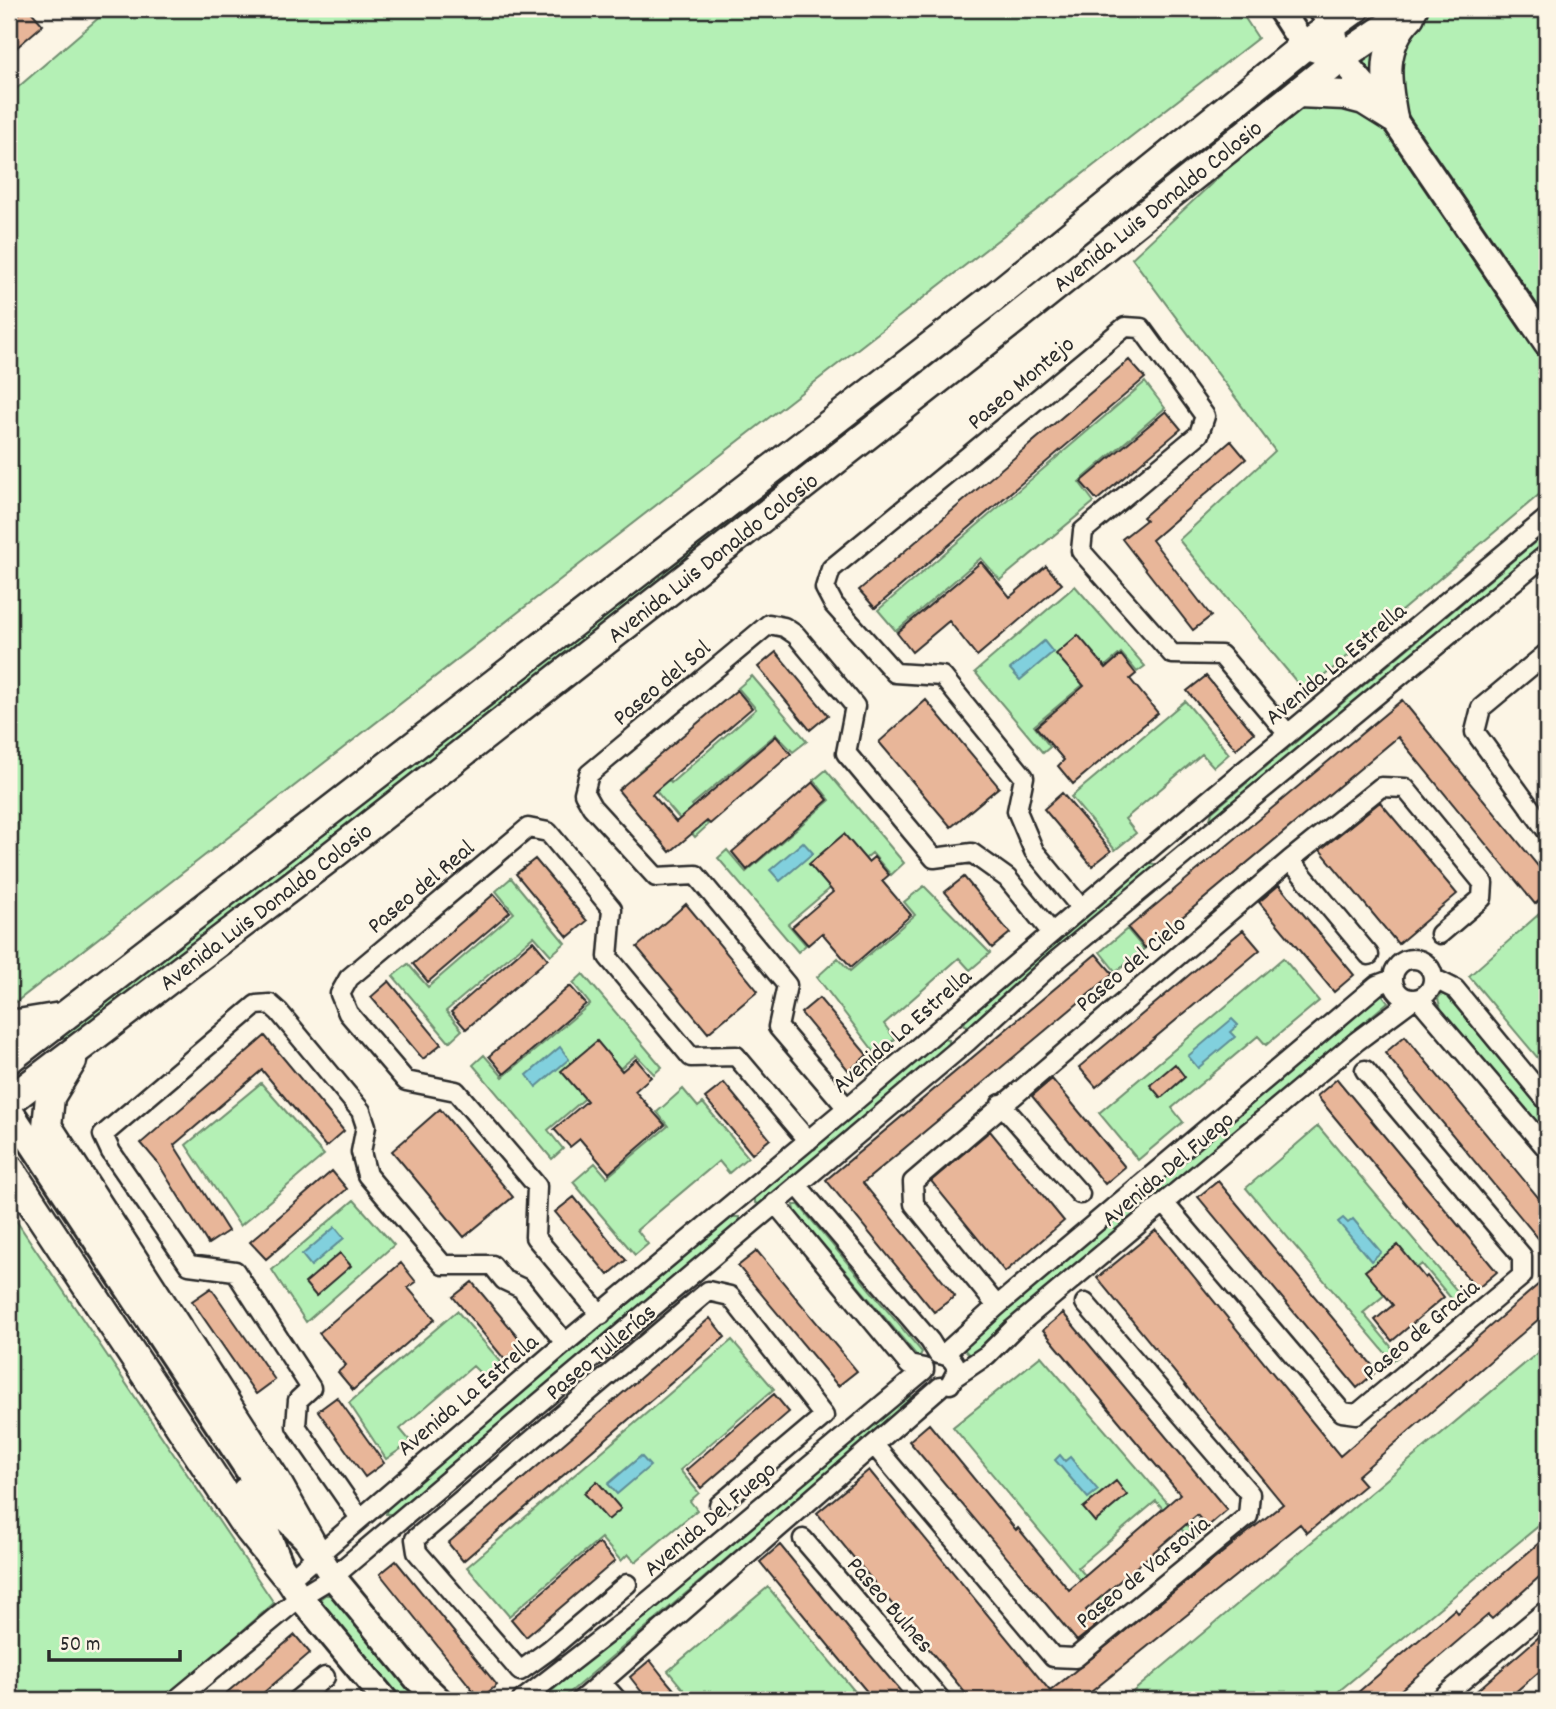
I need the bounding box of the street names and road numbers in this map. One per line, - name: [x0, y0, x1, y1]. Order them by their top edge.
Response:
- street label: Avenida Luis Donaldo Colosio: [1047, 113, 1271, 302]
- street label: Paseo Montejo: [961, 329, 1083, 439]
- street label: Avenida Luis Donaldo Colosio: [601, 466, 827, 653]
- street label: Avenida La Estrella: [1259, 595, 1416, 735]
- street label: Paseo del Sol: [606, 633, 720, 736]
- street label: Avenida Luis Donaldo Colosio: [153, 816, 381, 1001]
- street label: Paseo del Real: [361, 833, 483, 943]
- street label: Paseo del Cielo: [1069, 909, 1195, 1022]
- street label: Avenida La Estrella: [826, 961, 981, 1103]
- street label: Avenida Del Fuego: [1095, 1105, 1243, 1236]
- street label: Paseo de Gracia: [1356, 1272, 1489, 1391]
- street label: Paseo Tullerías: [539, 1297, 665, 1410]
- street label: Avenida La Estrella: [391, 1326, 548, 1466]
- street label: Avenida Del Fuego: [637, 1455, 785, 1586]
- street label: Paseo de Varsovia: [1069, 1508, 1219, 1638]
- street label: Paseo Bulnes: [837, 1550, 940, 1662]

